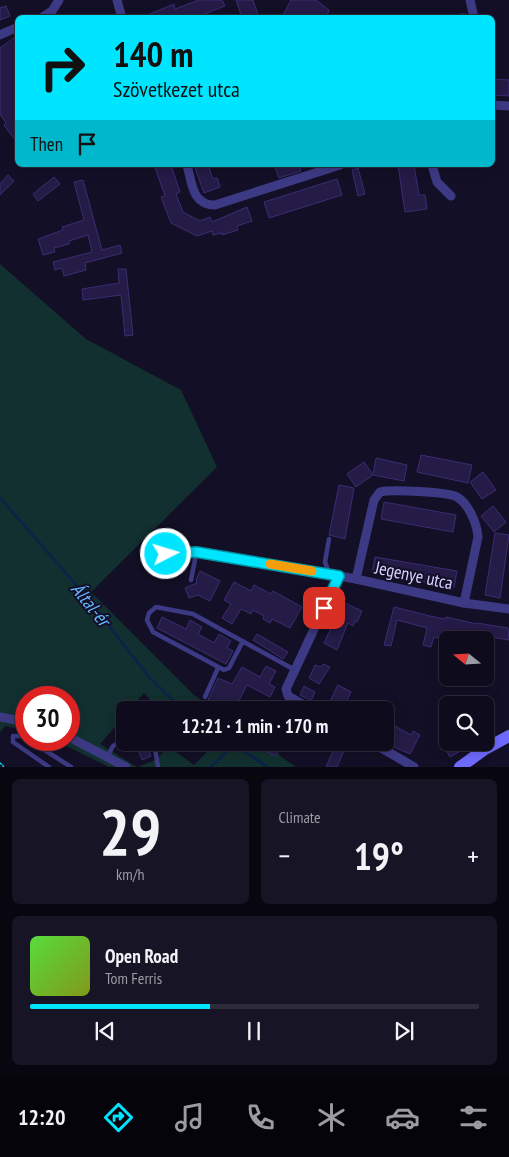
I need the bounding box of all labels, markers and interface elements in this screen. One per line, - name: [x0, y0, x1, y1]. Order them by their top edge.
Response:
- text: 140 m: [113, 31, 194, 77]
- icon: right: [30, 35, 95, 100]
- text: Szövetkezet utca: [113, 75, 240, 103]
- icon: arrive: [73, 130, 101, 158]
- text: Then: [30, 132, 63, 156]
- position arrow: [139, 527, 191, 579]
- street label: Jegenye utca: [372, 555, 455, 594]
- water label: Által-ér: [66, 577, 118, 633]
- pin: [303, 587, 345, 629]
- icon: arrive: [310, 594, 338, 622]
- north arrow: [439, 631, 494, 686]
- map controls: [439, 631, 494, 751]
- speed limit sign: 30: [15, 686, 80, 751]
- button: search: [439, 696, 494, 751]
- text: 12:21 · 1 min · 170 m: [182, 714, 328, 738]
- text: 29: [99, 789, 161, 873]
- text: Climate: [279, 807, 321, 827]
- text: 19°: [354, 831, 404, 880]
- text: −: [279, 837, 290, 874]
- text: +: [467, 837, 479, 874]
- text: km/h: [116, 864, 144, 884]
- text: Open Road: [105, 944, 178, 968]
- text: Tom Ferris: [105, 968, 162, 988]
- icon: previous: [91, 1017, 119, 1045]
- icon: pause: [240, 1017, 268, 1045]
- icon: next: [390, 1017, 418, 1045]
- icon: directions: [101, 1100, 136, 1135]
- icon: music: [172, 1100, 207, 1135]
- icon: phone: [243, 1100, 278, 1135]
- icon: climate: [314, 1100, 349, 1135]
- icon: car: [385, 1100, 420, 1135]
- icon: filters: [456, 1100, 491, 1135]
- text: 12:20: [18, 1103, 66, 1131]

